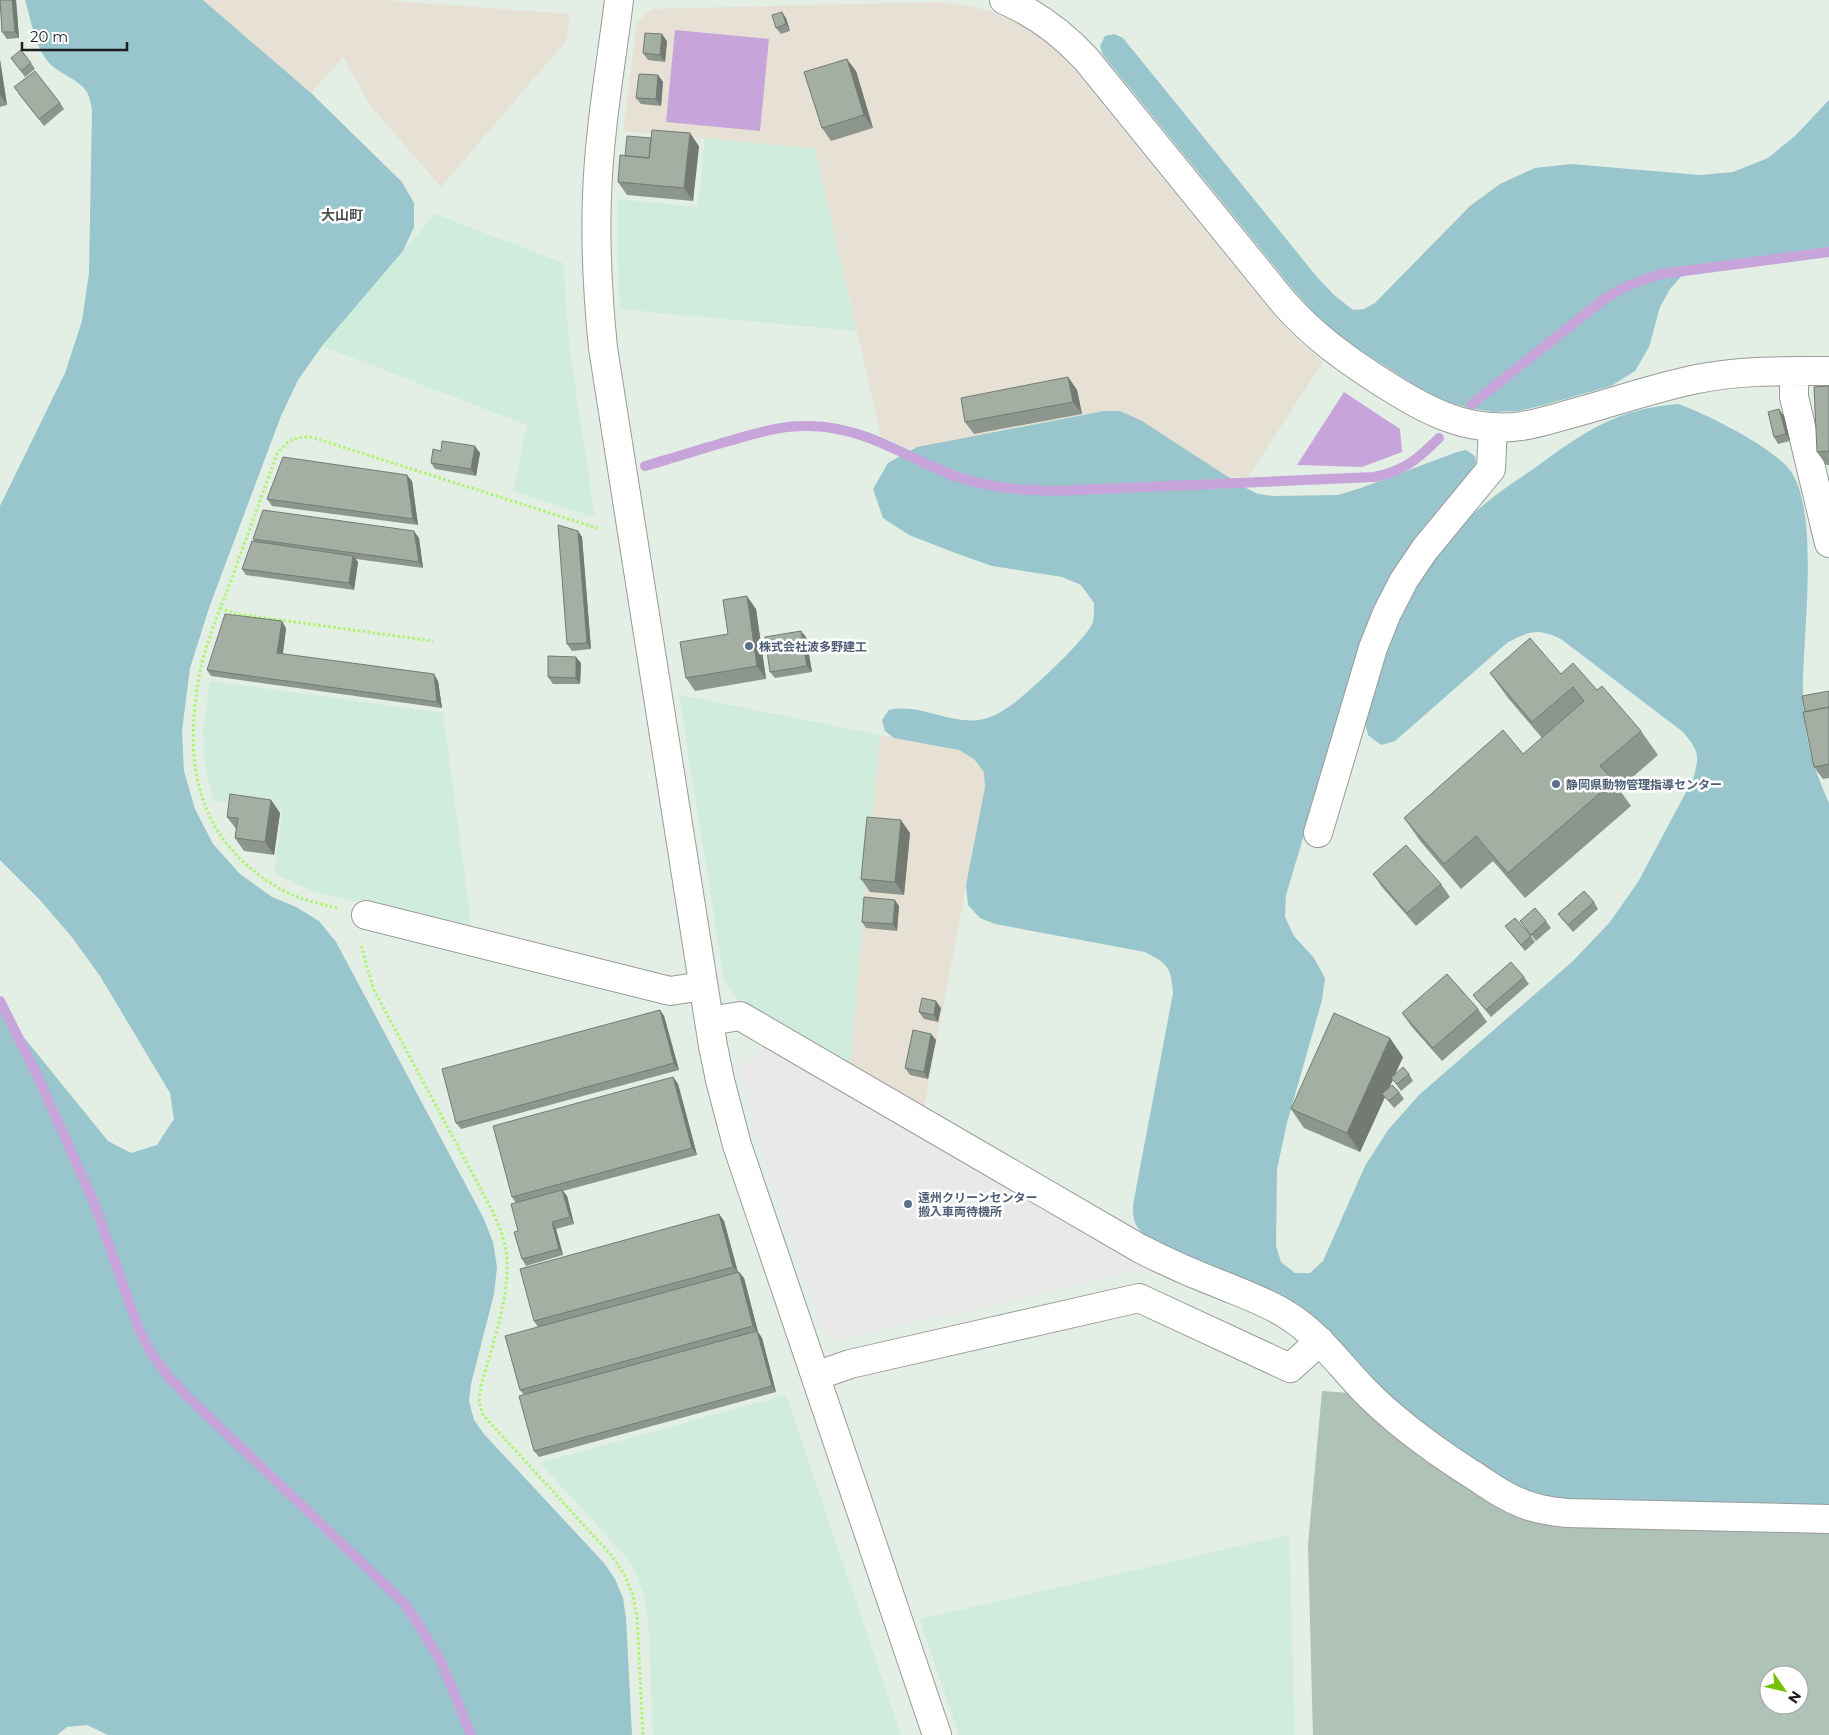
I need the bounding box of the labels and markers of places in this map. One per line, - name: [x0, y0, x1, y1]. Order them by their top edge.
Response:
- place label: 株式会社波多野建工: [759, 639, 867, 654]
- marker: 株式会社波多野建工: [743, 640, 755, 652]
- place label: 静岡県動物管理指導センター: [1566, 777, 1722, 792]
- marker: 静岡県動物管理指導センター: [1550, 778, 1562, 790]
- place label: 遠州クリーンセンター 搬入車両待機所: [918, 1190, 1037, 1219]
- marker: 遠州クリーンセンター 搬入車両待機所: [902, 1198, 914, 1210]

